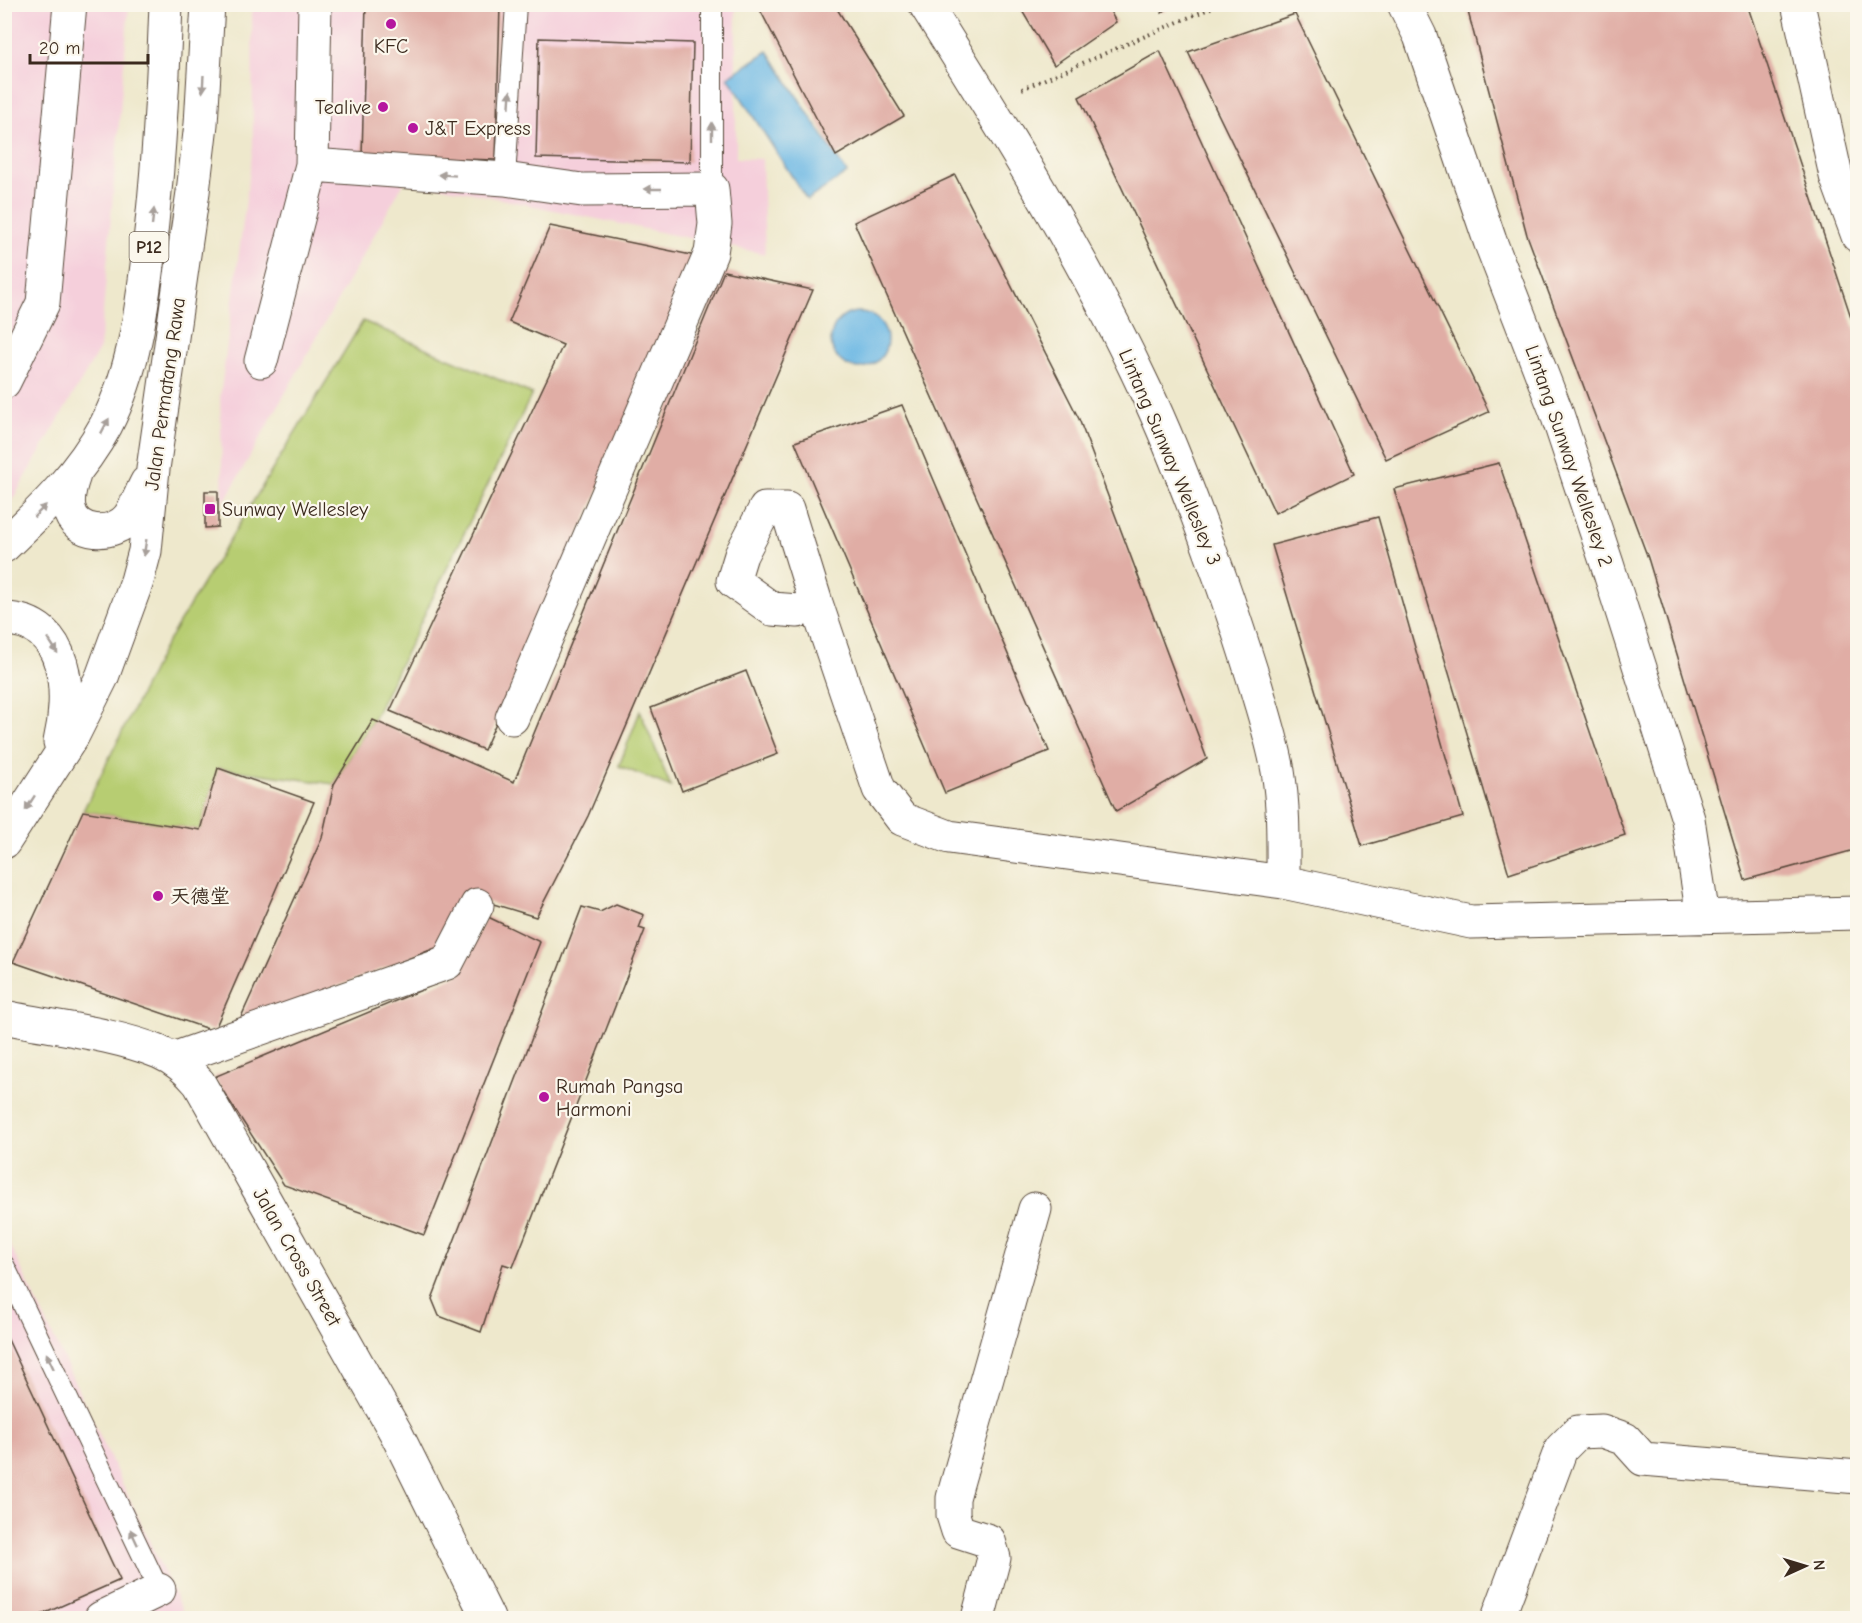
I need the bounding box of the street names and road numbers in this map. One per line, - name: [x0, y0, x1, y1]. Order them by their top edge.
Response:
- road number: P12: [130, 232, 168, 262]
- street label: Jalan Permatang Rawa: [140, 296, 190, 492]
- street label: Lintang Sunway Wellesley 2: [1520, 342, 1618, 570]
- street label: Lintang Sunway Wellesley 3: [1114, 345, 1226, 569]
- street label: Jalan Cross Street: [248, 1184, 347, 1331]

